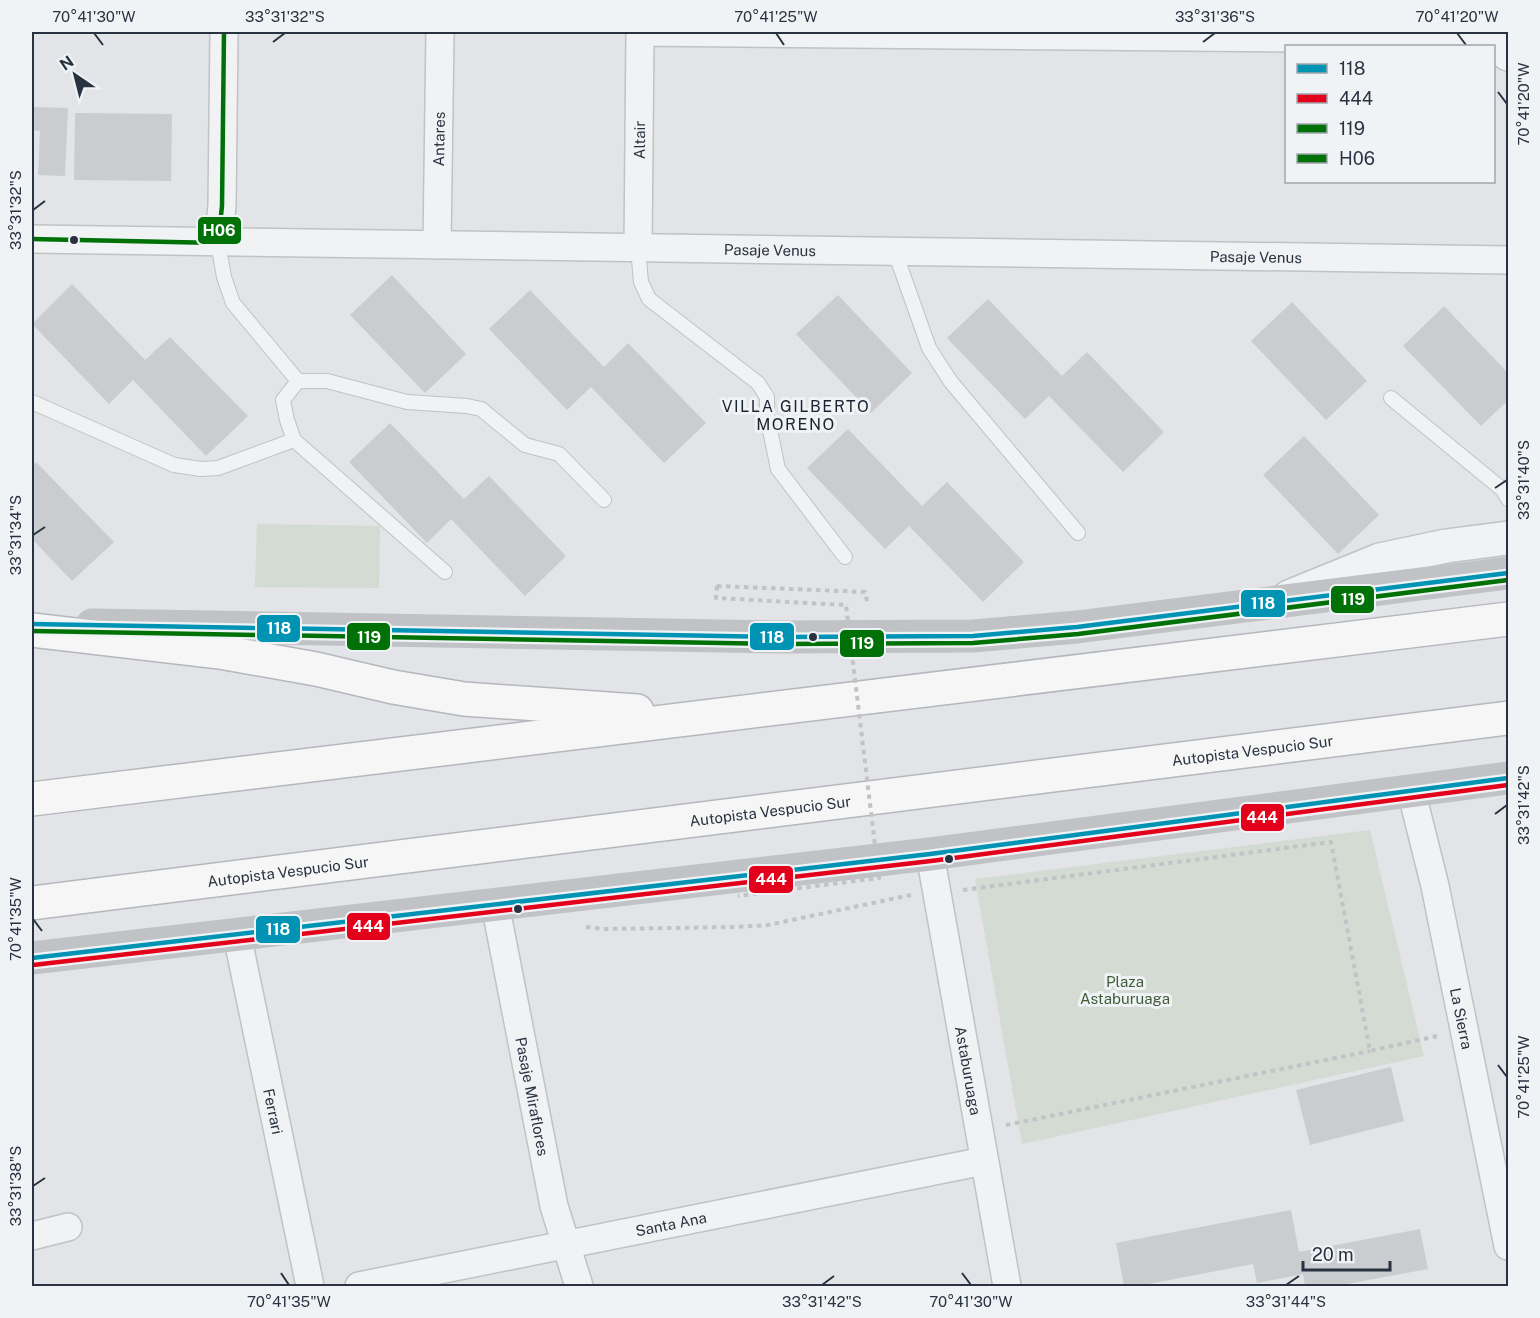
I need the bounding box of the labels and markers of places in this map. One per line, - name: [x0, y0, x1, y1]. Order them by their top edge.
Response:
- unlabelled marker: [68, 234, 80, 246]
- unlabelled marker: [807, 631, 819, 643]
- unlabelled marker: [943, 853, 955, 865]
- unlabelled marker: [512, 903, 524, 915]

